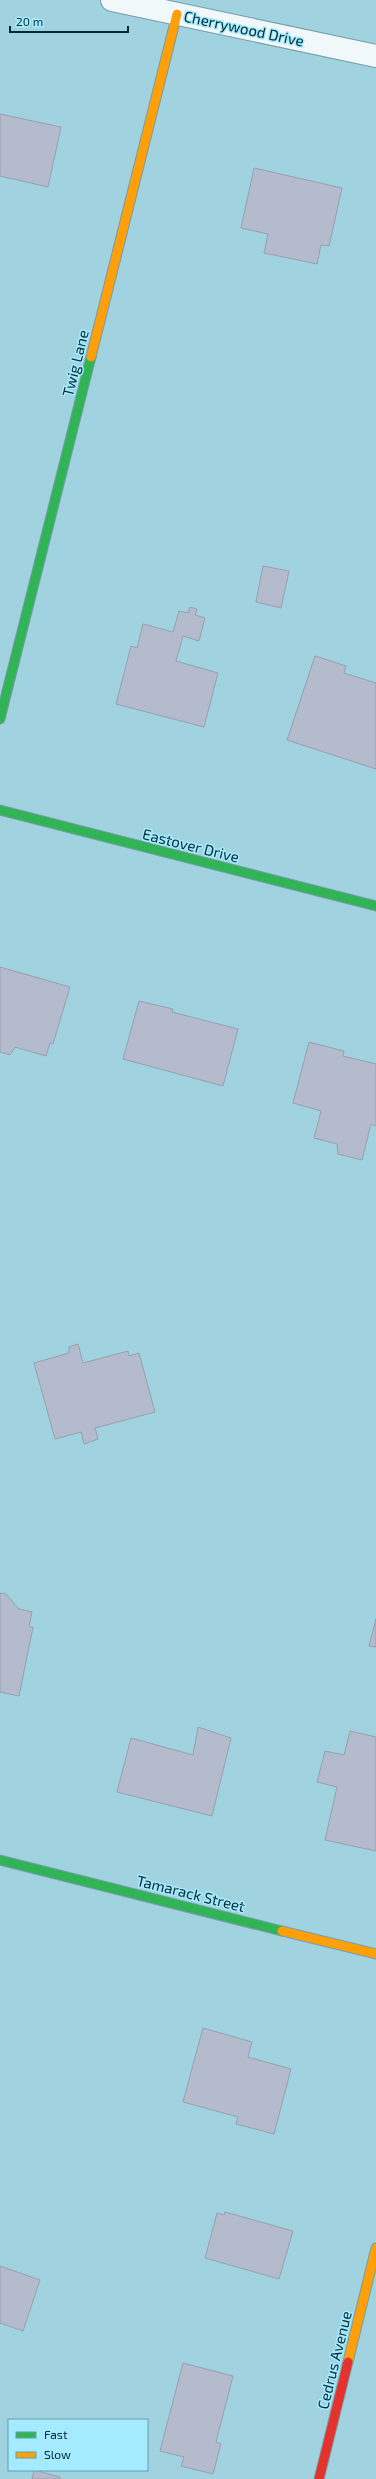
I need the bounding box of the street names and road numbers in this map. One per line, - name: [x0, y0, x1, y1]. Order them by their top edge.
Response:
- street label: Cherrywood Drive: [182, 6, 306, 50]
- street label: Twig Lane: [58, 328, 92, 398]
- street label: Eastover Drive: [141, 824, 241, 866]
- street label: Tamarack Street: [135, 1871, 247, 1915]
- street label: Cedrus Avenue: [313, 2309, 355, 2411]

